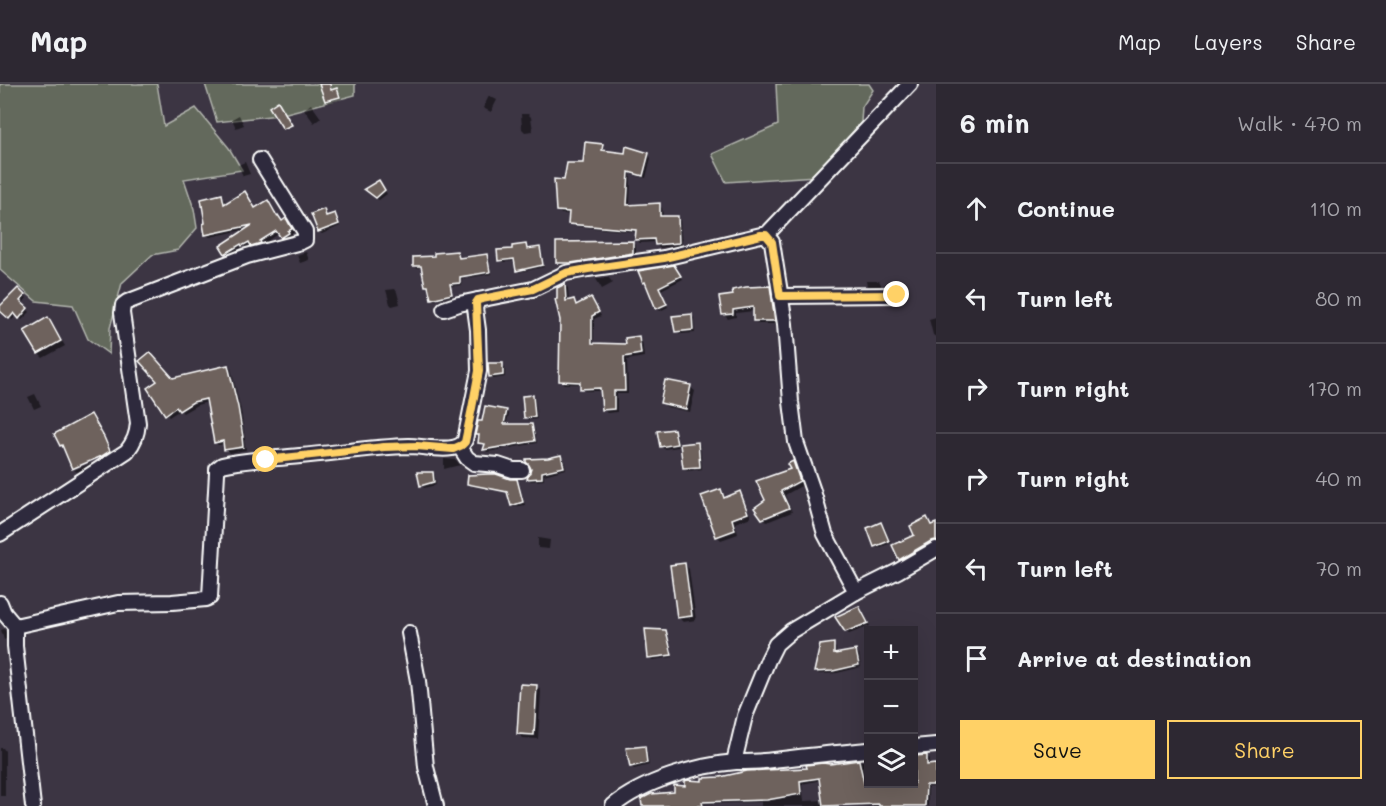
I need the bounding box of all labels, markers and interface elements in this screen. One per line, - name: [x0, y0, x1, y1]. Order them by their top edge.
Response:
- text: Map: [30, 23, 87, 59]
- text: Map: [1118, 28, 1161, 55]
- text: Layers: [1194, 28, 1263, 55]
- text: Share: [1296, 28, 1356, 55]
- text: 6 min: [960, 106, 1029, 140]
- text: Walk · 470 m: [1237, 110, 1362, 136]
- icon: ahead: [960, 192, 993, 225]
- text: Continue: [1017, 194, 1115, 223]
- text: 110 m: [1309, 195, 1362, 221]
- route end: [883, 281, 909, 307]
- icon: left: [960, 282, 993, 315]
- text: Turn left: [1017, 284, 1113, 313]
- text: 80 m: [1315, 285, 1362, 311]
- icon: right: [960, 372, 993, 405]
- text: Turn right: [1017, 374, 1129, 403]
- text: 170 m: [1307, 375, 1362, 401]
- route start: [252, 446, 278, 472]
- icon: right: [960, 462, 993, 495]
- text: Turn right: [1017, 464, 1129, 493]
- text: 40 m: [1316, 465, 1362, 491]
- icon: left: [960, 552, 993, 585]
- text: Turn left: [1017, 554, 1113, 583]
- text: 70 m: [1316, 555, 1362, 581]
- map controls: [864, 626, 918, 788]
- button: +: [864, 626, 918, 680]
- icon: arrive: [960, 642, 993, 675]
- text: Arrive at destination: [1017, 644, 1252, 673]
- button: −: [864, 680, 918, 734]
- button: Save: [960, 720, 1155, 779]
- button: Share: [1167, 720, 1362, 779]
- button: layers: [864, 734, 918, 788]

